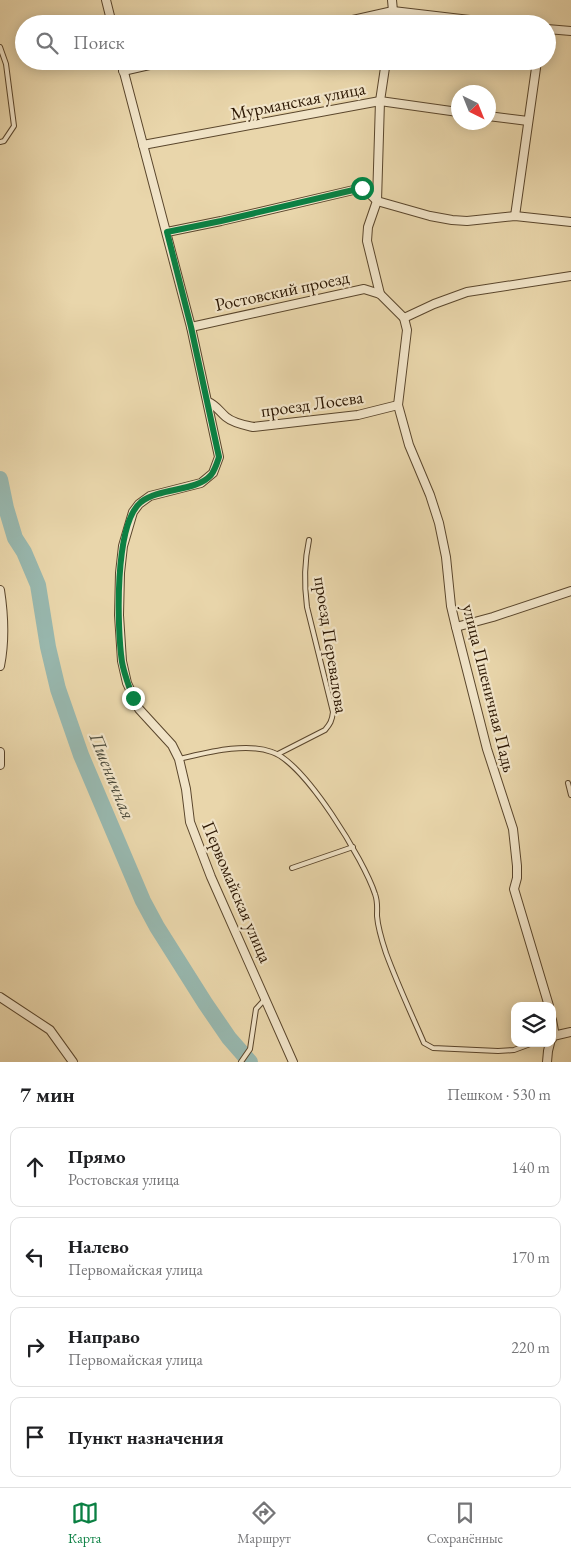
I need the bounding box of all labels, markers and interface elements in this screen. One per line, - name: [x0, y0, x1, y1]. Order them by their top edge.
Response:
- search box: [15, 15, 556, 70]
- icon: search: [33, 29, 61, 57]
- text: Поиск: [73, 30, 125, 55]
- street label: Мурманская улица: [229, 76, 368, 125]
- north arrow: [451, 85, 496, 130]
- route start: [351, 177, 374, 200]
- street label: Ростовский проезд: [213, 265, 351, 316]
- street label: проезд Лосева: [259, 385, 365, 422]
- street label: проезд Перевалова: [309, 575, 354, 716]
- street label: улица Пшеничная Падь: [457, 601, 522, 774]
- route end: [122, 687, 145, 710]
- water label: Пшеничная: [83, 728, 141, 823]
- street label: Первомайская улица: [197, 817, 278, 967]
- map controls: [511, 1002, 556, 1047]
- button: layers: [511, 1002, 556, 1047]
- text: 7 мин: [20, 1081, 75, 1108]
- text: Пешком · 530 m: [447, 1084, 551, 1105]
- text: Прямо: [68, 1144, 126, 1169]
- icon: ahead: [21, 1153, 49, 1181]
- text: 140 m: [511, 1157, 550, 1178]
- text: Ростовская улица: [68, 1169, 180, 1190]
- text: Налево: [68, 1234, 129, 1259]
- icon: left: [21, 1243, 49, 1271]
- text: 170 m: [511, 1247, 550, 1268]
- text: Первомайская улица: [68, 1259, 203, 1280]
- text: Направо: [68, 1324, 140, 1349]
- icon: right: [21, 1333, 49, 1361]
- text: 220 m: [511, 1337, 550, 1358]
- text: Первомайская улица: [68, 1349, 203, 1370]
- icon: arrive: [21, 1423, 49, 1451]
- text: Пункт назначения: [68, 1425, 224, 1450]
- tab: Карта: [68, 1499, 101, 1547]
- tab: Маршрут: [237, 1499, 291, 1547]
- tab: Сохранённые: [427, 1499, 503, 1547]

